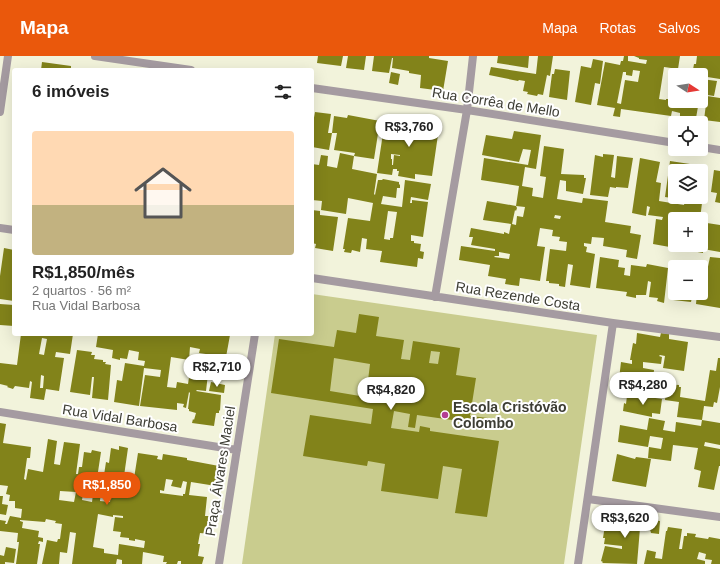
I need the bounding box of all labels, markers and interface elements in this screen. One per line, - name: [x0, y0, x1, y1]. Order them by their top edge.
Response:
- text: Mapa: [20, 17, 69, 38]
- text: Mapa: [542, 20, 577, 36]
- text: Rotas: [599, 20, 636, 36]
- text: Salvos: [658, 20, 700, 36]
- north arrow: [668, 68, 708, 108]
- map controls: [668, 68, 708, 300]
- icon: filters: [272, 81, 294, 103]
- text: 6 imóveis: [32, 82, 110, 101]
- street label: Rua Corrêa de Mello: [431, 84, 561, 120]
- pin: R$3,760: [372, 114, 446, 148]
- button: locate: [668, 116, 708, 156]
- text: R$3,760: [384, 119, 434, 134]
- icon: home: [127, 157, 199, 229]
- button: layers: [668, 164, 708, 204]
- button: +: [668, 212, 708, 252]
- button: −: [668, 260, 708, 300]
- text: R$1,850/mês: [32, 263, 135, 282]
- street label: Rua Rezende Costa: [454, 278, 582, 314]
- text: 2 quartos · 56 m²: [32, 283, 131, 298]
- text: Rua Vidal Barbosa: [32, 298, 140, 313]
- pin: R$2,710: [180, 354, 254, 388]
- text: R$2,710: [192, 359, 242, 374]
- pin: R$4,280: [606, 372, 680, 406]
- pin: R$4,820: [354, 377, 428, 411]
- text: R$4,280: [618, 377, 668, 392]
- text: R$4,820: [366, 382, 416, 397]
- place label: Escola Cristóvão Colombo: [453, 399, 567, 431]
- street label: Rua Vidal Barbosa: [61, 401, 179, 435]
- street label: Praça Álvares Maciel: [202, 405, 238, 537]
- marker: Escola Cristóvão Colombo: [440, 410, 450, 420]
- pin: R$1,850: [70, 472, 144, 506]
- text: R$1,850: [82, 477, 132, 492]
- pin: R$3,620: [588, 505, 662, 539]
- text: R$3,620: [600, 510, 650, 525]

